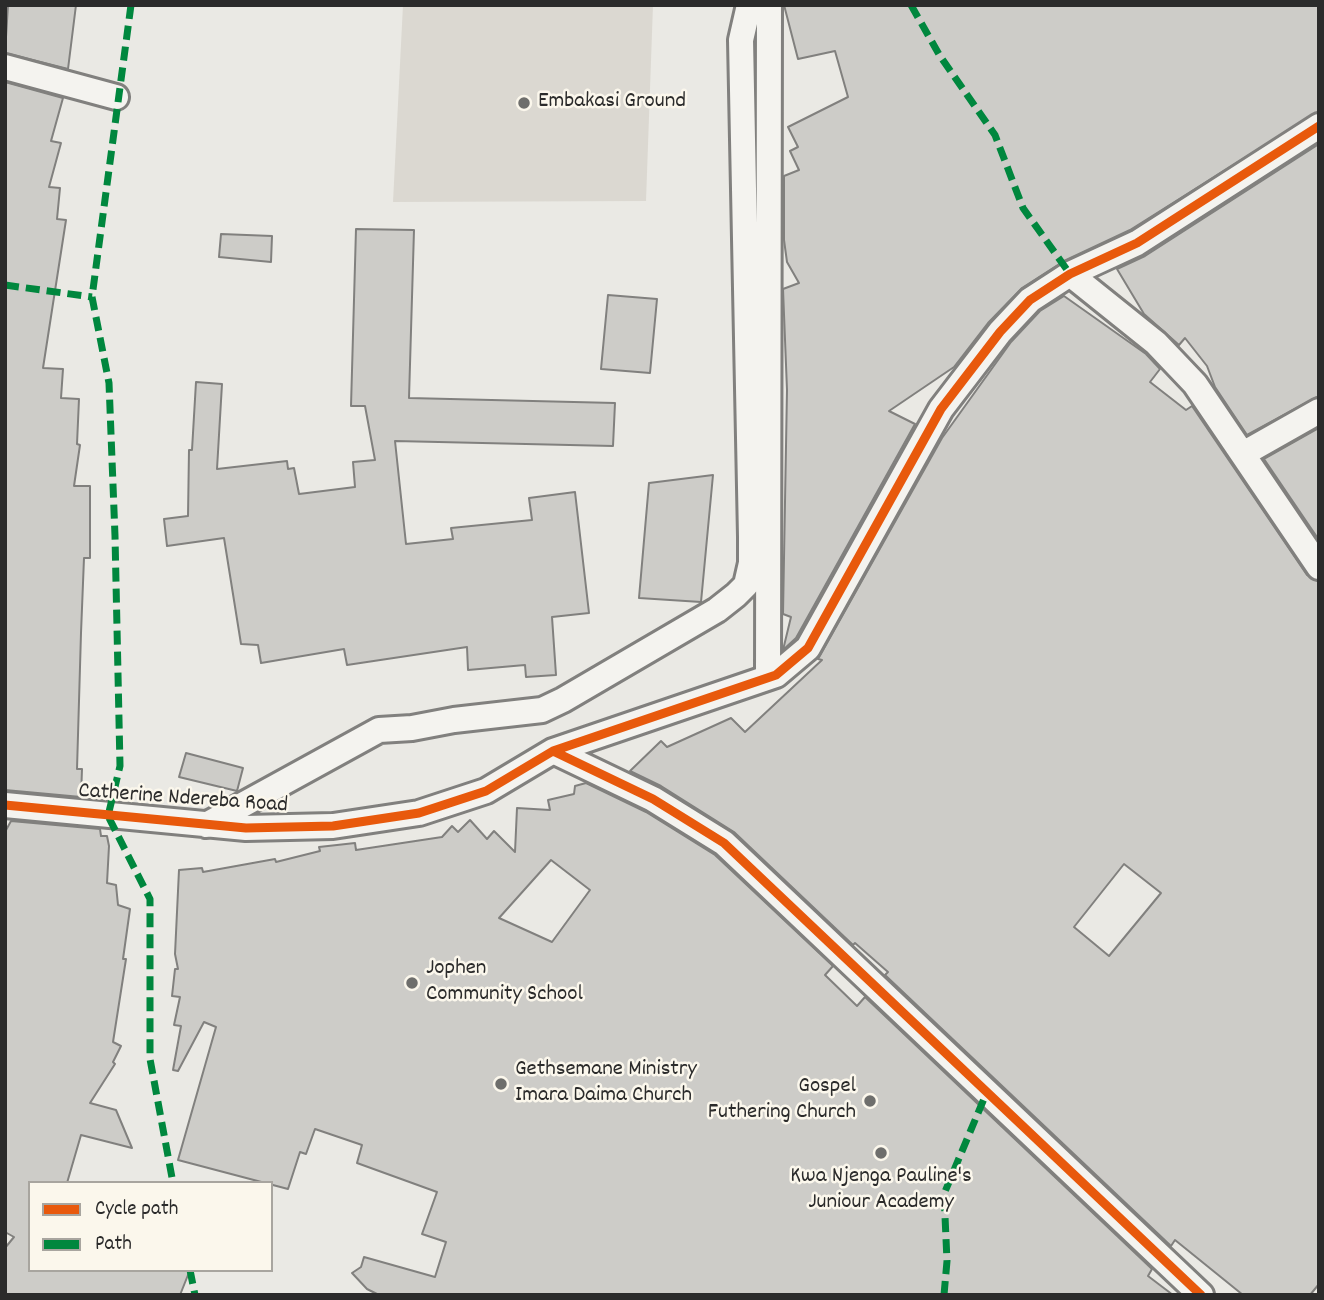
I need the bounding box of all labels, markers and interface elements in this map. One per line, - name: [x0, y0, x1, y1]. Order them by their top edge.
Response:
- place label: Embakasi Ground: [538, 89, 686, 117]
- marker: Embakasi Ground: [516, 95, 532, 111]
- street label: Catherine Ndereba Road: [77, 779, 289, 821]
- place label: Jophen Community School: [426, 956, 583, 1010]
- marker: Jophen Community School: [404, 975, 420, 991]
- place label: Gethsemane Ministry Imara Daima Church: [515, 1057, 697, 1111]
- place label: Gospel Futhering Church: [708, 1074, 856, 1128]
- marker: Gethsemane Ministry Imara Daima Church: [493, 1076, 509, 1092]
- marker: Gospel Futhering Church: [862, 1093, 878, 1109]
- marker: Kwa Njenga Pauline's Juniour Academy: [873, 1145, 889, 1161]
- place label: Kwa Njenga Pauline's Juniour Academy: [790, 1164, 972, 1218]
- legend: [28, 1181, 273, 1272]
- text: Cycle path: [95, 1195, 178, 1225]
- text: Path: [95, 1230, 132, 1260]

